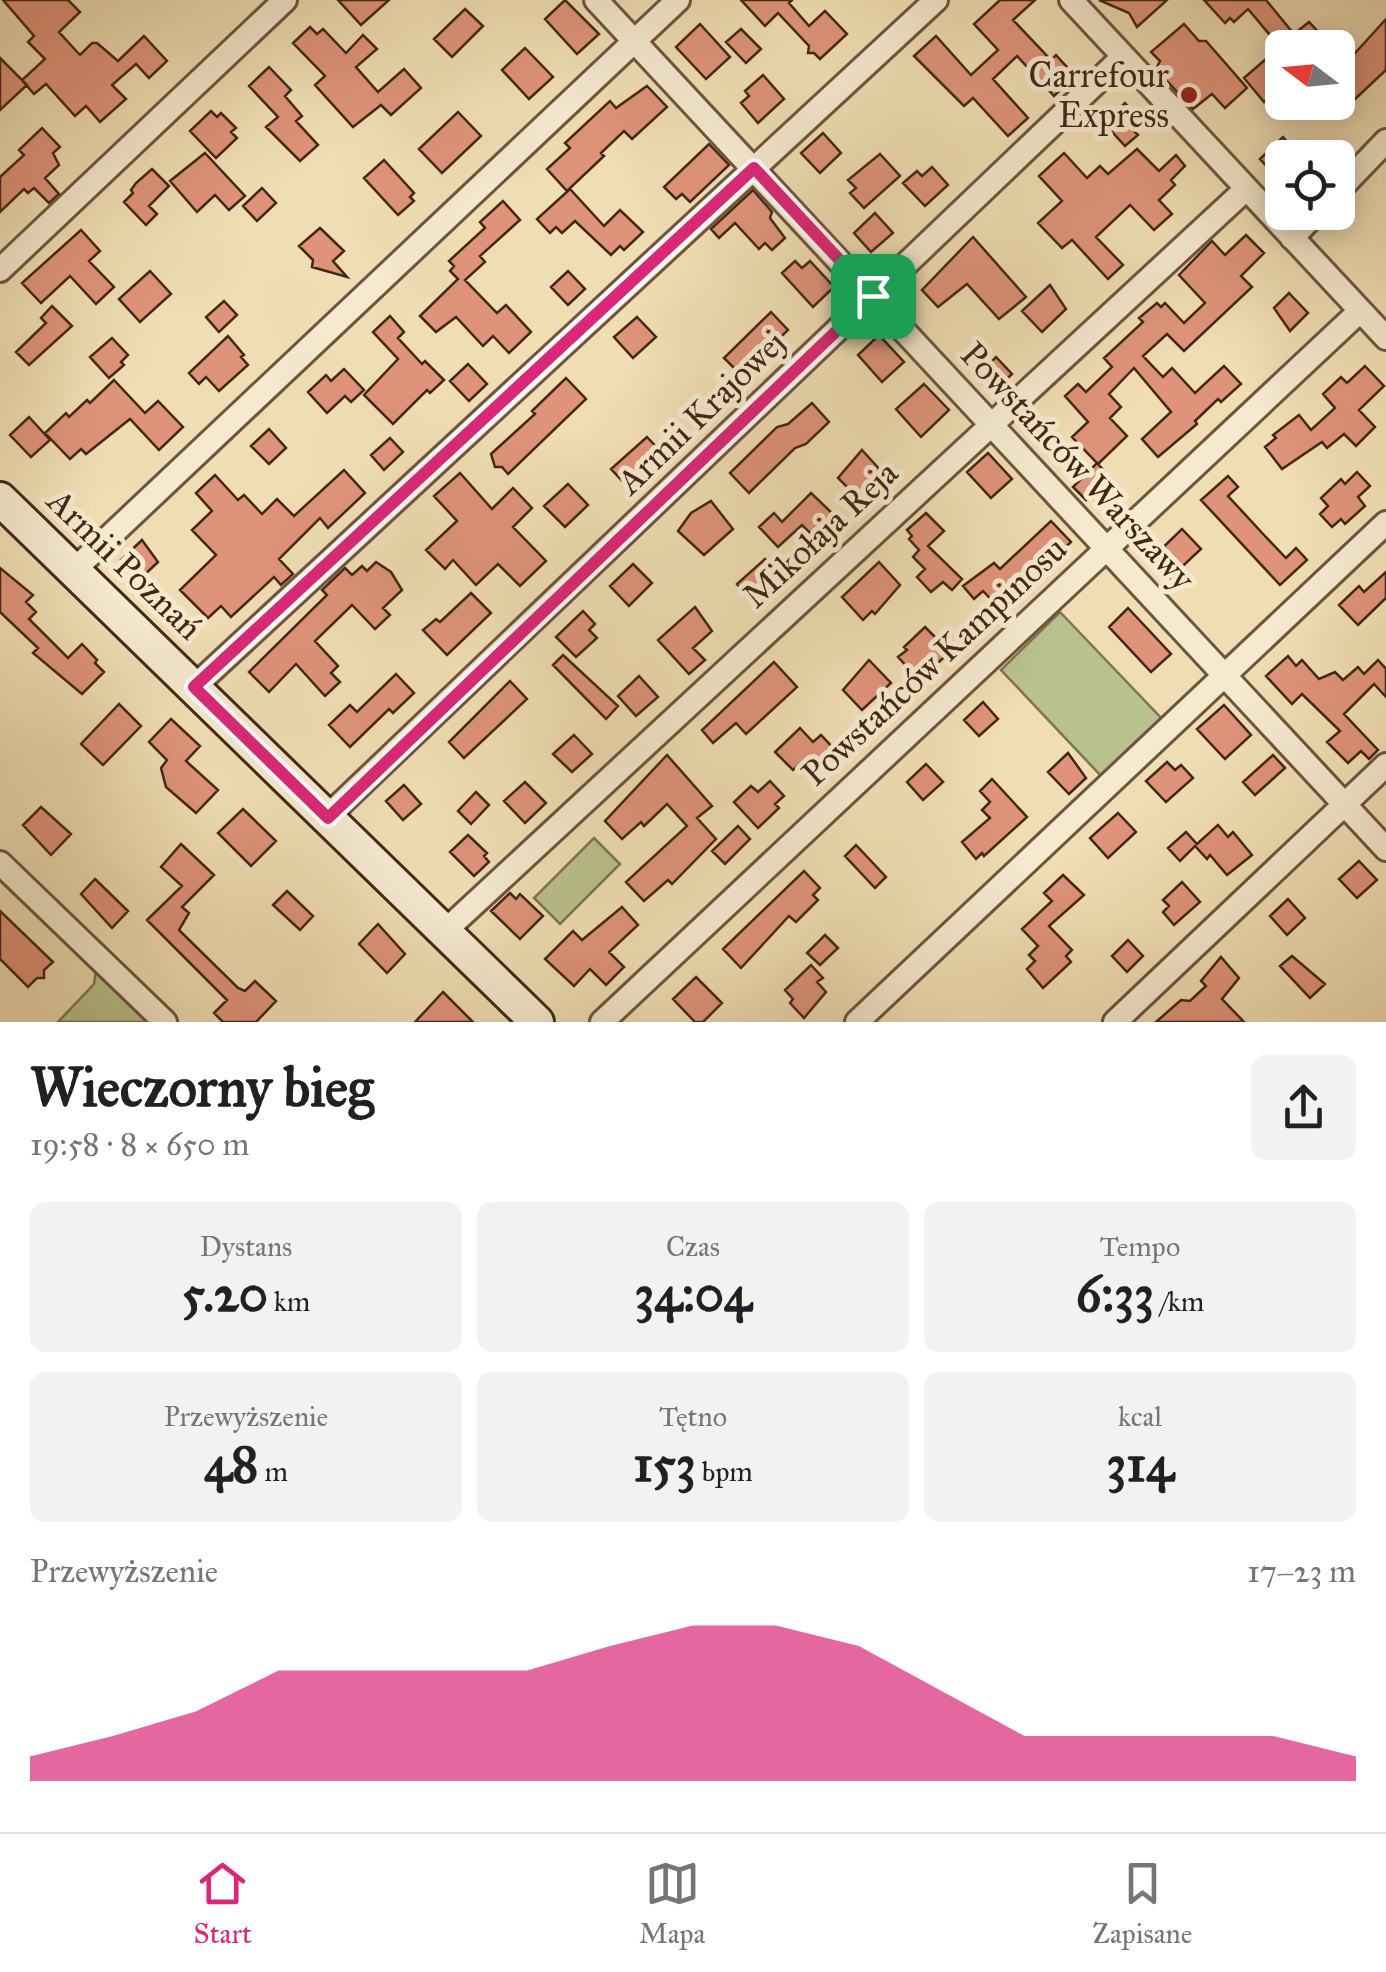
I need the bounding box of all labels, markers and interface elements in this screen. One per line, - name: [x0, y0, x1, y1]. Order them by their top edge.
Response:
- north arrow: [1265, 30, 1355, 120]
- map controls: [1265, 30, 1355, 230]
- place label: Carrefour Express: [1029, 54, 1170, 137]
- marker: Carrefour Express: [1178, 84, 1200, 106]
- button: locate: [1265, 140, 1355, 230]
- pin: [831, 254, 916, 339]
- icon: arrive: [846, 269, 901, 324]
- street label: Armii Krajowej: [607, 321, 795, 505]
- street label: Powstańców Warszawy: [951, 333, 1204, 600]
- street label: Mikołaja Reja: [734, 451, 907, 617]
- street label: Armii Poznań: [37, 478, 211, 649]
- street label: Powstańców Kampinosu: [793, 528, 1076, 795]
- text: Wieczorny bieg: [30, 1054, 374, 1121]
- button: share: [1251, 1055, 1356, 1160]
- text: 19:58 · 8 × 650 m: [30, 1125, 249, 1164]
- text: Dystans: [200, 1229, 292, 1264]
- text: Czas: [666, 1229, 720, 1264]
- text: Tempo: [1100, 1229, 1180, 1264]
- text: 5.20: [182, 1264, 268, 1325]
- text: 34:04: [634, 1264, 752, 1325]
- text: 6:33: [1076, 1264, 1154, 1325]
- text: km: [268, 1284, 310, 1319]
- text: /km: [1154, 1284, 1204, 1319]
- text: Przewyższenie: [164, 1399, 328, 1434]
- text: Tętno: [659, 1399, 727, 1434]
- text: kcal: [1118, 1399, 1162, 1434]
- text: 48: [204, 1434, 258, 1495]
- text: 153: [633, 1434, 696, 1495]
- text: 314: [1106, 1434, 1174, 1495]
- text: m: [258, 1454, 288, 1489]
- text: bpm: [696, 1454, 753, 1489]
- text: Przewyższenie: [30, 1552, 218, 1591]
- text: 17–23 m: [1247, 1552, 1356, 1591]
- tab: Start: [194, 1856, 252, 1951]
- tab: Mapa: [639, 1856, 705, 1951]
- tab: Zapisane: [1093, 1856, 1192, 1951]

